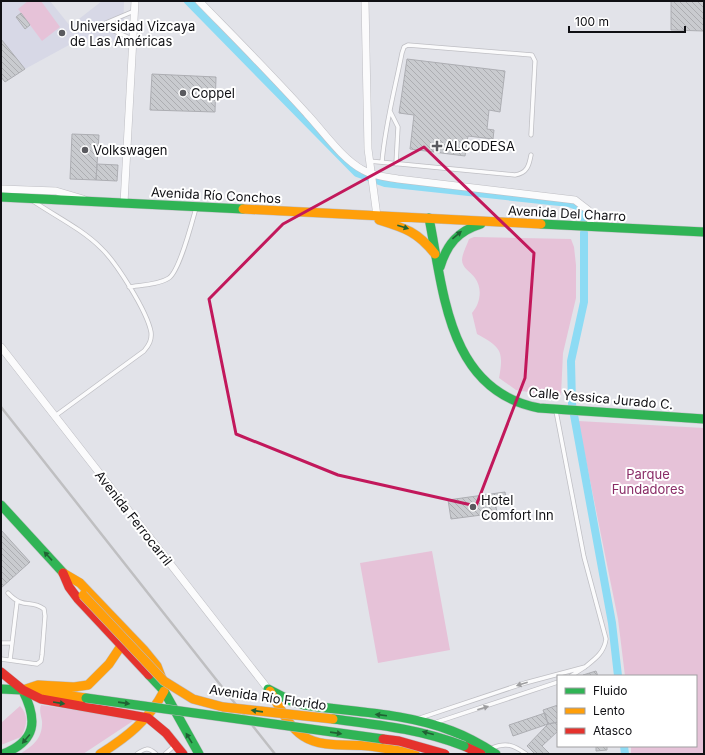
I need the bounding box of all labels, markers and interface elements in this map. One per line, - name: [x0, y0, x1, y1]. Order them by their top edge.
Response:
- scale bar: [569, 8, 685, 34]
- text: 100 m: [575, 14, 609, 29]
- place label: Universidad Vizcaya de Las Américas: [70, 18, 195, 49]
- marker: Universidad Vizcaya de Las Américas: [57, 28, 67, 38]
- place label: Coppel: [191, 85, 235, 101]
- marker: Coppel: [178, 88, 188, 98]
- place label: ALCODESA: [445, 138, 515, 154]
- marker: ALCODESA: [432, 141, 442, 151]
- place label: Volkswagen: [93, 142, 167, 158]
- marker: Volkswagen: [80, 145, 90, 155]
- street label: Avenida Río Conchos: [151, 184, 282, 206]
- street label: Avenida Del Charro: [508, 202, 627, 224]
- one-way arrow: [397, 224, 409, 230]
- one-way arrow: [451, 231, 462, 240]
- street label: Calle Yessica Jurado C.: [528, 384, 674, 412]
- park label: Parque Fundadores: [612, 466, 685, 497]
- street label: Avenida Ferrocarril: [92, 467, 176, 569]
- place label: Hotel Comfort Inn: [481, 492, 554, 523]
- marker: Hotel Comfort Inn: [468, 502, 478, 512]
- one-way arrow: [43, 551, 52, 561]
- legend: [557, 675, 697, 747]
- street label: Avenida Río Florido: [208, 681, 328, 713]
- one-way arrow: [516, 681, 528, 687]
- text: Fluido: [593, 683, 628, 698]
- one-way arrow: [53, 700, 65, 706]
- one-way arrow: [118, 700, 130, 706]
- text: Lento: [593, 703, 625, 718]
- one-way arrow: [477, 704, 489, 710]
- one-way arrow: [251, 708, 263, 714]
- one-way arrow: [375, 712, 387, 718]
- text: Atasco: [593, 723, 632, 738]
- one-way arrow: [330, 730, 342, 736]
- one-way arrow: [421, 730, 433, 736]
- one-way arrow: [185, 732, 192, 744]
- one-way arrow: [22, 733, 31, 744]

